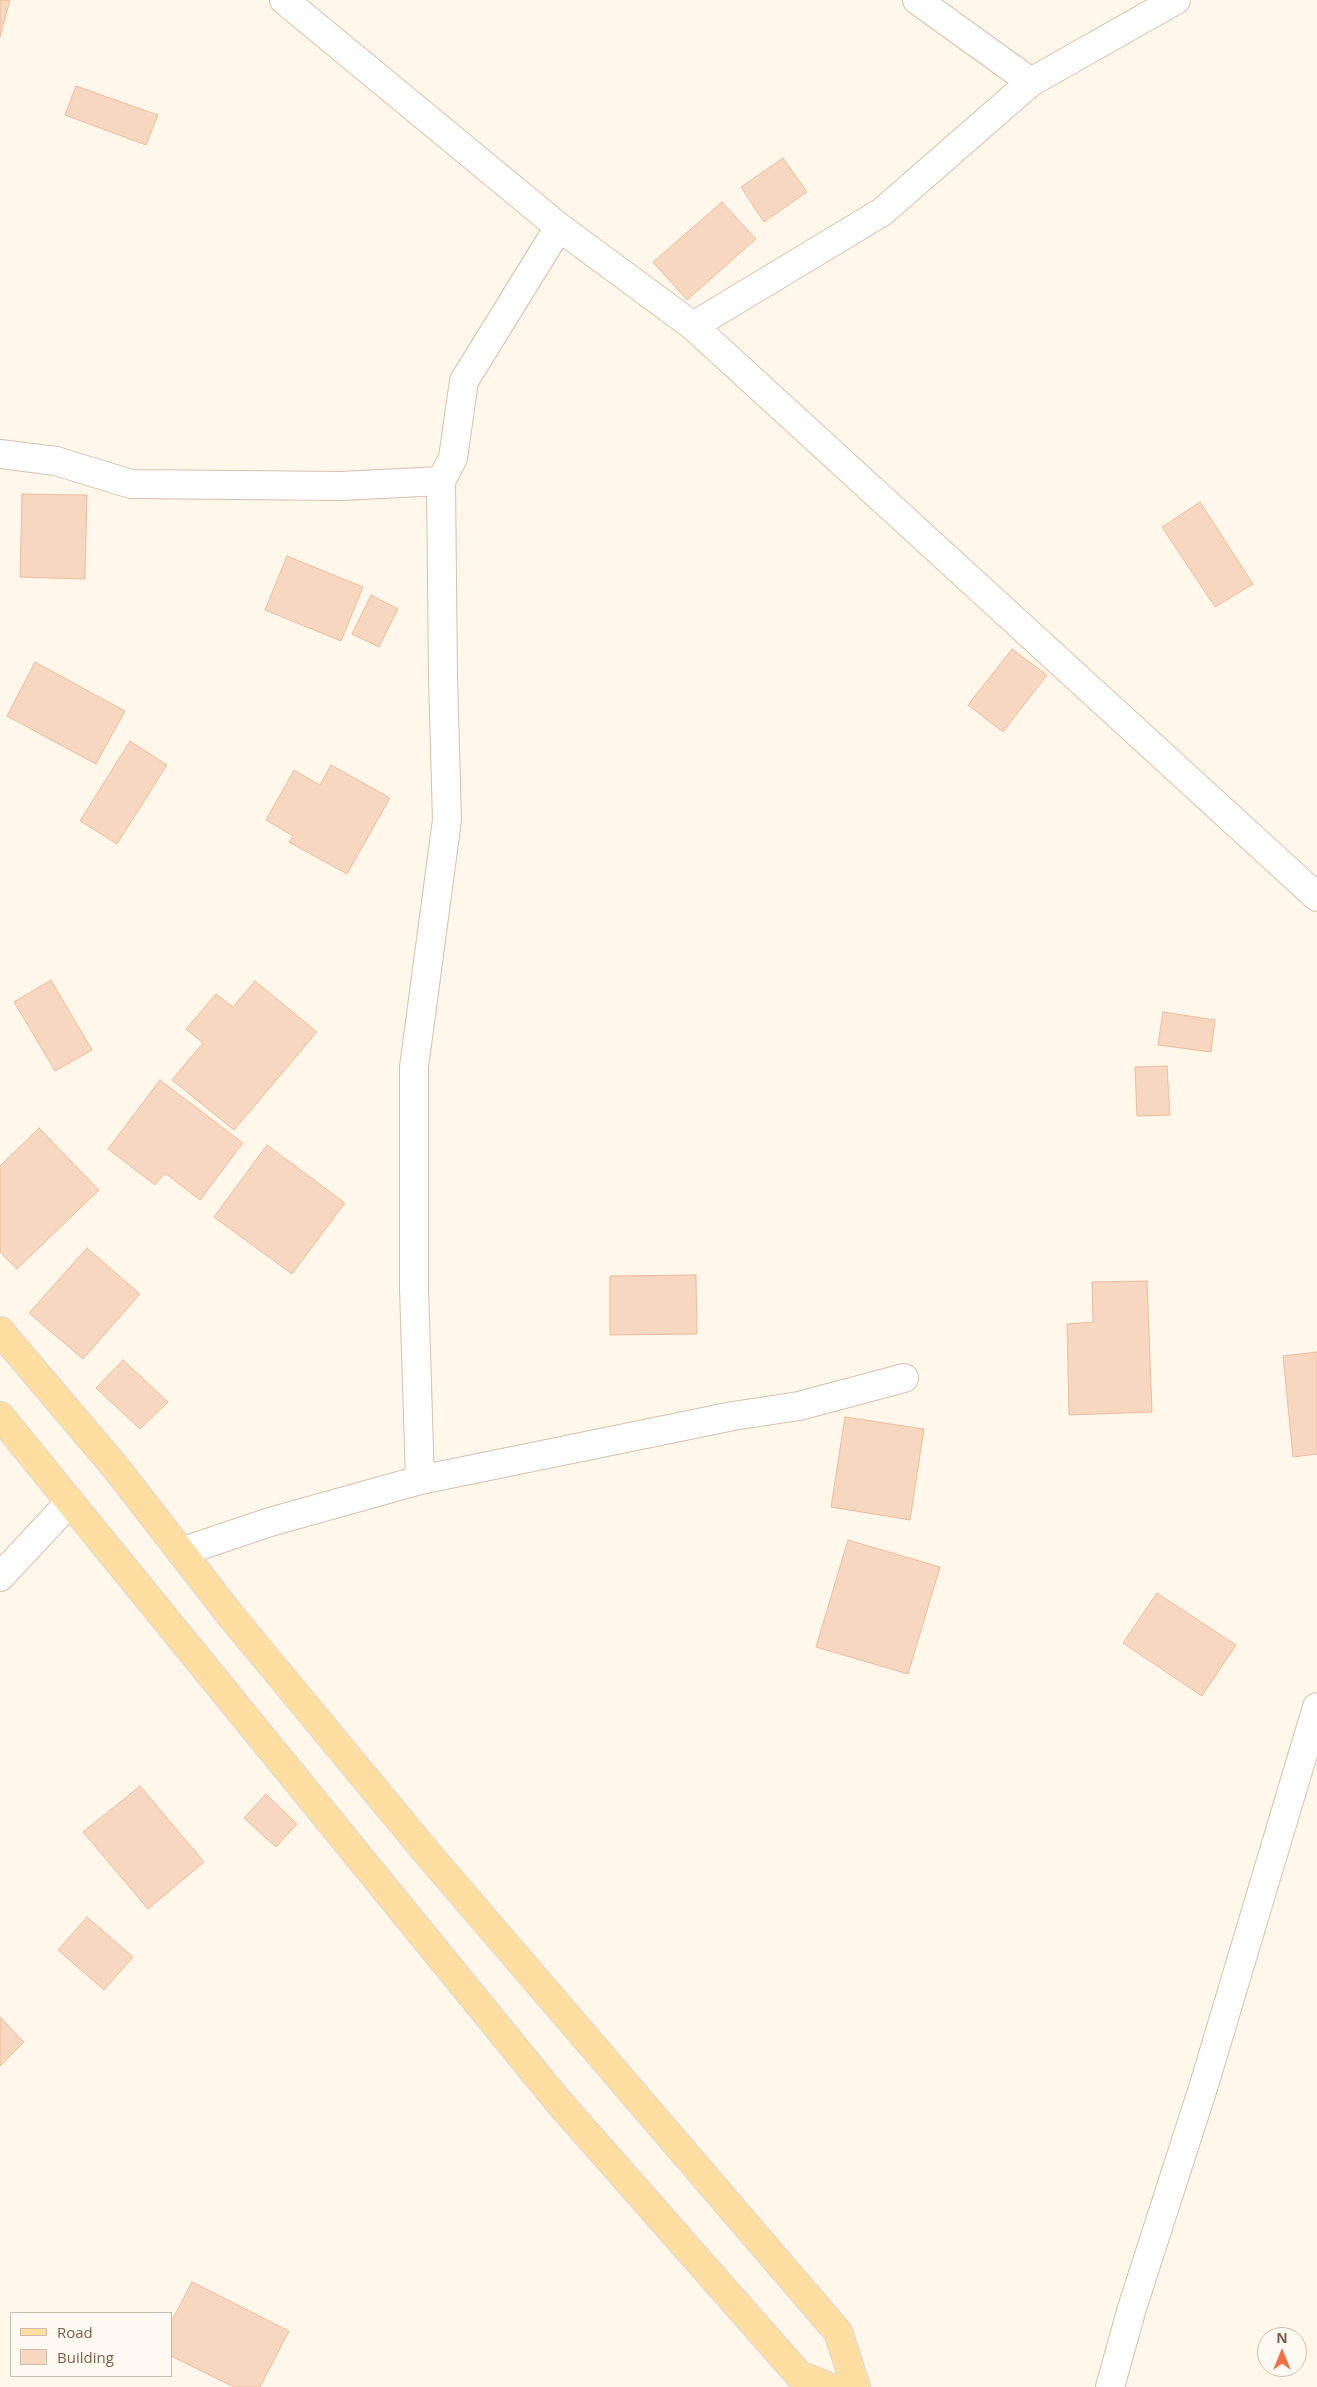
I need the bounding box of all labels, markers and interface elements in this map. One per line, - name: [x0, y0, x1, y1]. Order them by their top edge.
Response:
- legend: [10, 2312, 172, 2377]
- text: Road: [57, 2322, 93, 2342]
- north arrow: [1257, 2327, 1307, 2377]
- text: N: [1276, 2328, 1288, 2347]
- text: Building: [57, 2347, 114, 2367]

